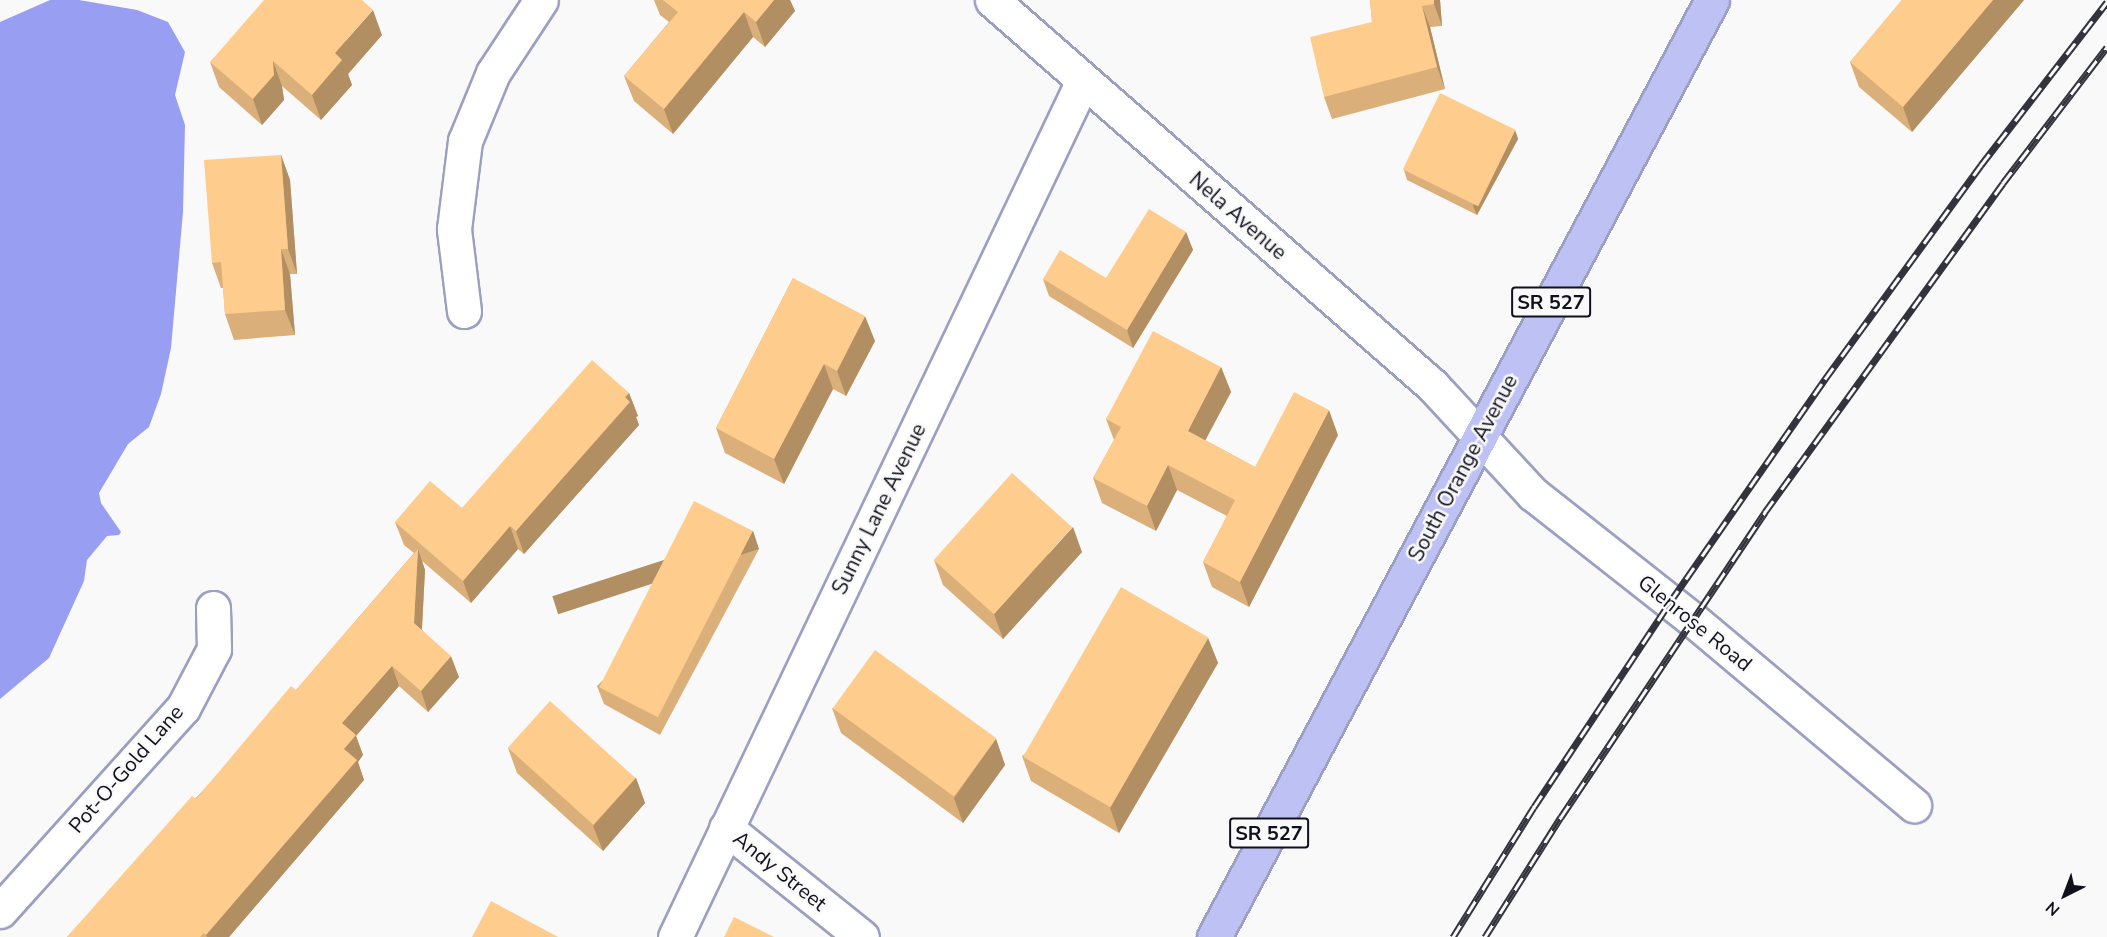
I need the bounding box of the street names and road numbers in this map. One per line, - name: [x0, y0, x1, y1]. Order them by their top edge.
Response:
- street label: Nela Avenue: [1184, 167, 1292, 265]
- road number: SR 527: [1510, 285, 1592, 319]
- street label: South Orange Avenue: [1403, 370, 1523, 566]
- street label: Sunny Lane Avenue: [827, 419, 931, 599]
- street label: Glenrose Road: [1633, 569, 1757, 677]
- street label: Pot-O-Gold Lane: [63, 700, 189, 838]
- road number: SR 527: [1228, 816, 1310, 850]
- street label: Andy Street: [728, 826, 832, 916]

